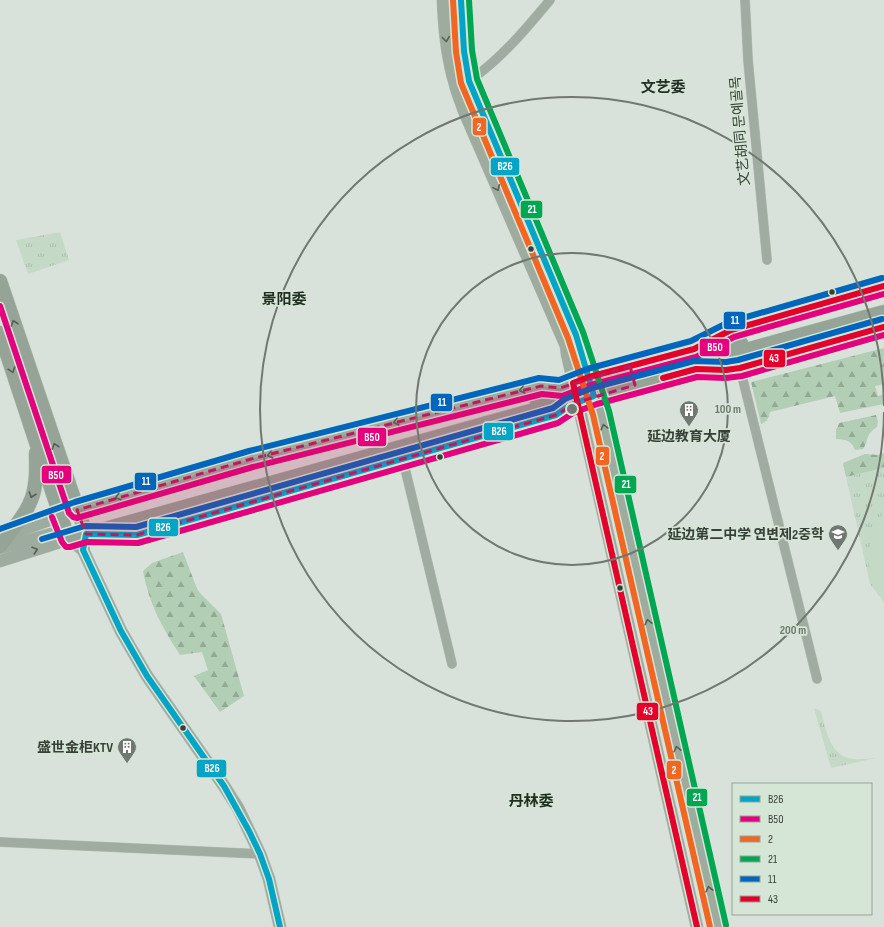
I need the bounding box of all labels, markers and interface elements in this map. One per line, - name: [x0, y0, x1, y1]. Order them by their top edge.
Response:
- one-way arrow: [442, 36, 451, 42]
- street label: 文艺胡同 문예골목: [727, 75, 753, 186]
- district label: 文艺委: [640, 78, 686, 97]
- line badge: 2: [472, 117, 487, 136]
- text: 2: [477, 121, 482, 134]
- line badge: B26: [490, 157, 520, 176]
- text: B26: [497, 160, 513, 173]
- one-way arrow: [492, 184, 500, 191]
- line badge: 21: [520, 200, 543, 219]
- text: 21: [527, 203, 537, 216]
- unlabelled marker: [526, 244, 536, 254]
- unlabelled marker: [827, 287, 837, 297]
- district label: 景阳委: [261, 290, 307, 309]
- line badge: 11: [723, 311, 746, 330]
- text: 11: [731, 314, 740, 327]
- one-way arrow: [10, 319, 19, 326]
- line badge: B50: [699, 338, 730, 357]
- text: B50: [707, 341, 723, 354]
- line badge: 43: [763, 349, 786, 368]
- text: 43: [769, 352, 779, 365]
- one-way arrow: [7, 366, 16, 373]
- one-way arrow: [519, 386, 525, 394]
- line badge: 11: [430, 393, 453, 412]
- text: 11: [438, 396, 447, 409]
- building icon: 延边教育大厦: [678, 399, 700, 427]
- centre of rings: [565, 402, 579, 416]
- text: 100 m: [715, 402, 741, 417]
- one-way arrow: [393, 418, 399, 426]
- line badge: B26: [483, 422, 514, 441]
- one-way arrow: [600, 424, 609, 431]
- text: B26: [491, 425, 507, 438]
- line badge: B50: [357, 427, 387, 447]
- place label: 延边教育大厦: [647, 428, 731, 445]
- text: B50: [364, 431, 380, 444]
- one-way arrow: [52, 443, 60, 450]
- line badge: 2: [595, 446, 610, 466]
- one-way arrow: [267, 450, 273, 458]
- text: 2: [600, 450, 605, 463]
- unlabelled marker: [435, 452, 445, 462]
- line badge: B50: [41, 465, 72, 484]
- text: B50: [48, 469, 64, 482]
- line badge: 11: [134, 472, 157, 491]
- text: 11: [142, 475, 151, 488]
- line badge: 21: [614, 475, 637, 494]
- text: 21: [621, 478, 631, 491]
- one-way arrow: [29, 491, 37, 498]
- one-way arrow: [115, 492, 122, 501]
- line badge: B26: [148, 518, 179, 537]
- text: B26: [155, 521, 171, 534]
- school or university icon: 延边第二中学 연변제2중학: [827, 523, 849, 551]
- place label: 延边第二中学 연변제2중학: [667, 526, 824, 543]
- one-way arrow: [31, 546, 38, 555]
- unlabelled marker: [615, 583, 625, 593]
- one-way arrow: [645, 619, 653, 625]
- text: 200 m: [780, 623, 806, 638]
- line badge: 43: [636, 702, 659, 721]
- text: 43: [643, 705, 653, 718]
- unlabelled marker: [178, 723, 188, 733]
- building icon: 盛世金柜KTV: [116, 736, 138, 764]
- place label: 盛世金柜KTV: [37, 739, 113, 756]
- one-way arrow: [674, 745, 682, 752]
- line badge: B26: [196, 759, 227, 778]
- line badge: 2: [666, 760, 682, 780]
- text: B26: [204, 762, 220, 775]
- text: 2: [672, 764, 677, 777]
- legend: [732, 783, 872, 915]
- line badge: 21: [686, 788, 708, 807]
- text: 21: [692, 791, 702, 804]
- district label: 丹林委: [508, 792, 554, 811]
- text: B26: [768, 792, 784, 807]
- text: B50: [768, 812, 784, 827]
- text: 2: [768, 832, 773, 847]
- text: 21: [768, 852, 778, 867]
- text: 11: [768, 872, 777, 887]
- one-way arrow: [706, 886, 714, 892]
- text: 43: [768, 892, 778, 907]

